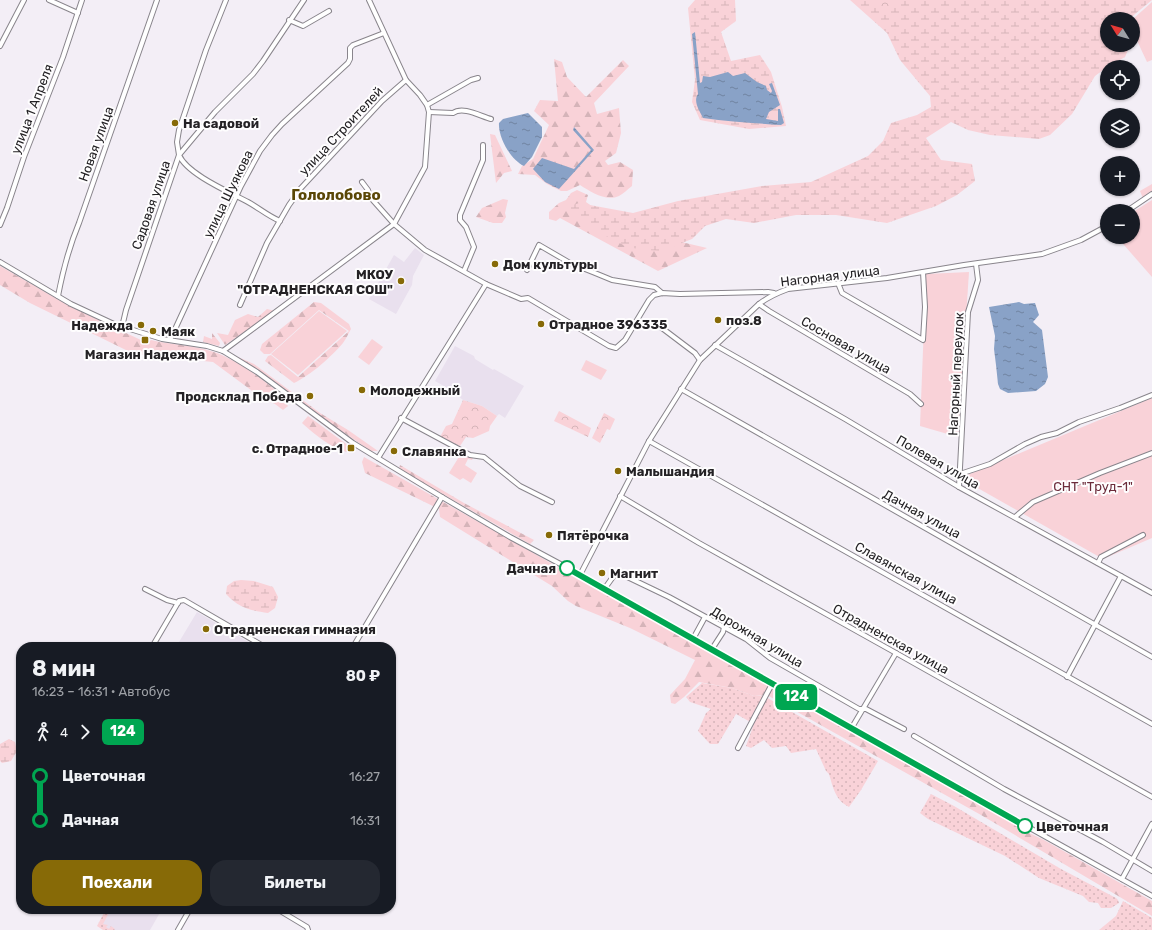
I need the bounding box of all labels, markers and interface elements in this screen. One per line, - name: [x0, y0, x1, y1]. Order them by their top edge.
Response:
- north arrow: [1100, 12, 1140, 52]
- map controls: [1100, 12, 1140, 244]
- button: locate: [1100, 60, 1140, 100]
- street label: улица 1 Апреля: [8, 62, 56, 156]
- street label: улица Строителей: [296, 84, 386, 178]
- street label: Новая улица: [75, 104, 117, 184]
- button: layers: [1100, 108, 1140, 148]
- place label: На садовой: [183, 116, 259, 131]
- marker: На садовой: [170, 118, 180, 128]
- street label: улица Шуякова: [200, 148, 256, 240]
- button: +: [1100, 156, 1140, 196]
- street label: Садовая улица: [129, 158, 173, 252]
- district label: Гололобово: [291, 186, 381, 204]
- button: −: [1100, 204, 1140, 244]
- place label: Дом культуры: [503, 257, 598, 272]
- marker: Дом культуры: [490, 259, 500, 269]
- street label: Нагорная улица: [780, 262, 880, 290]
- place label: МКОУ "ОТРАДНЕНСКАЯ СОШ": [237, 267, 394, 297]
- marker: МКОУ "ОТРАДНЕНСКАЯ СОШ": [396, 276, 406, 286]
- street label: Нагорный переулок: [945, 312, 967, 436]
- place label: поз.8: [726, 313, 762, 328]
- street label: Сосновая улица: [799, 313, 893, 377]
- marker: поз.8: [713, 315, 723, 325]
- place label: Отрадное 396335: [549, 317, 667, 332]
- place label: Надежда: [71, 318, 133, 333]
- marker: Отрадное 396335: [536, 319, 546, 329]
- marker: Надежда: [136, 320, 146, 330]
- place label: Маяк: [161, 324, 195, 339]
- marker: Маяк: [148, 326, 158, 336]
- marker: Магазин Надежда: [140, 335, 150, 345]
- place label: Магазин Надежда: [85, 347, 205, 362]
- place label: Молодежный: [370, 383, 460, 398]
- marker: Молодежный: [357, 385, 367, 395]
- place label: Продсклад Победа: [175, 389, 302, 404]
- marker: Продсклад Победа: [305, 391, 315, 401]
- street label: Полевая улица: [894, 432, 982, 492]
- place label: с. Отрадное-1: [252, 441, 343, 456]
- marker: с. Отрадное-1: [346, 443, 356, 453]
- place label: Славянка: [402, 444, 467, 459]
- marker: Славянка: [389, 446, 399, 456]
- place label: Малышандия: [626, 464, 715, 479]
- marker: Малышандия: [613, 466, 623, 476]
- park label: СНТ "Труд-1": [1053, 479, 1133, 494]
- street label: Дачная улица: [881, 487, 963, 541]
- place label: Пятёрочка: [557, 528, 629, 543]
- marker: Пятёрочка: [544, 530, 554, 540]
- street label: Славянская улица: [852, 539, 960, 607]
- marker: Дачная: [559, 560, 575, 576]
- place label: Дачная: [506, 561, 556, 576]
- place label: Магнит: [610, 566, 658, 581]
- marker: Магнит: [597, 568, 607, 578]
- street label: Отрадненская улица: [830, 601, 952, 677]
- street label: Дорожная улица: [708, 604, 806, 670]
- place label: Отрадненская гимназия: [214, 622, 376, 637]
- marker: Отрадненская гимназия: [201, 624, 211, 634]
- text: 8 мин: [32, 655, 96, 682]
- text: 80 ₽: [346, 667, 380, 685]
- text: 16:23 – 16:31 · Автобус: [32, 684, 170, 699]
- line badge: 124: [773, 684, 819, 710]
- text: 124: [783, 688, 809, 705]
- icon: walk: [32, 721, 54, 743]
- icon: forward: [74, 721, 96, 743]
- text: 124: [110, 723, 136, 740]
- text: 4: [60, 725, 68, 740]
- text: Цветочная: [62, 767, 146, 785]
- text: 16:27: [349, 769, 380, 784]
- text: Дачная: [62, 811, 119, 829]
- text: 16:31: [350, 813, 380, 828]
- marker: Цветочная: [1017, 818, 1033, 834]
- place label: Цветочная: [1036, 819, 1109, 834]
- button: Поехали: [32, 860, 202, 906]
- button: Билеты: [210, 860, 380, 906]

